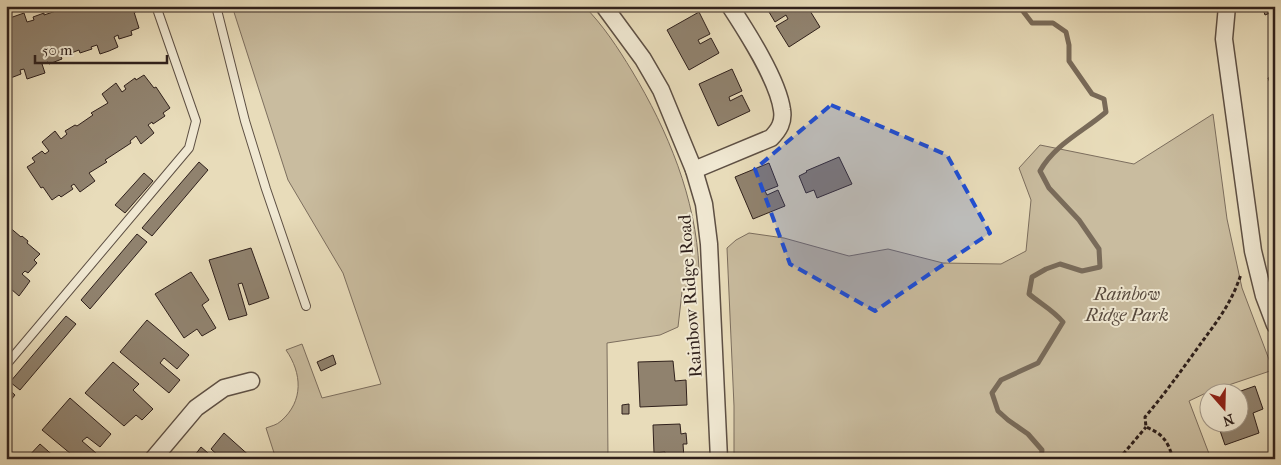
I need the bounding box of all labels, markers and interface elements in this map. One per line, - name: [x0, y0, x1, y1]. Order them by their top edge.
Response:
- scale bar: [35, 32, 168, 64]
- text: 50 m: [42, 41, 73, 59]
- street label: Rainbow Ridge Road: [674, 214, 707, 378]
- park label: Rainbow Ridge Park: [1084, 284, 1169, 326]
- north arrow: [1198, 382, 1248, 432]
- text: N: [1220, 410, 1236, 430]

